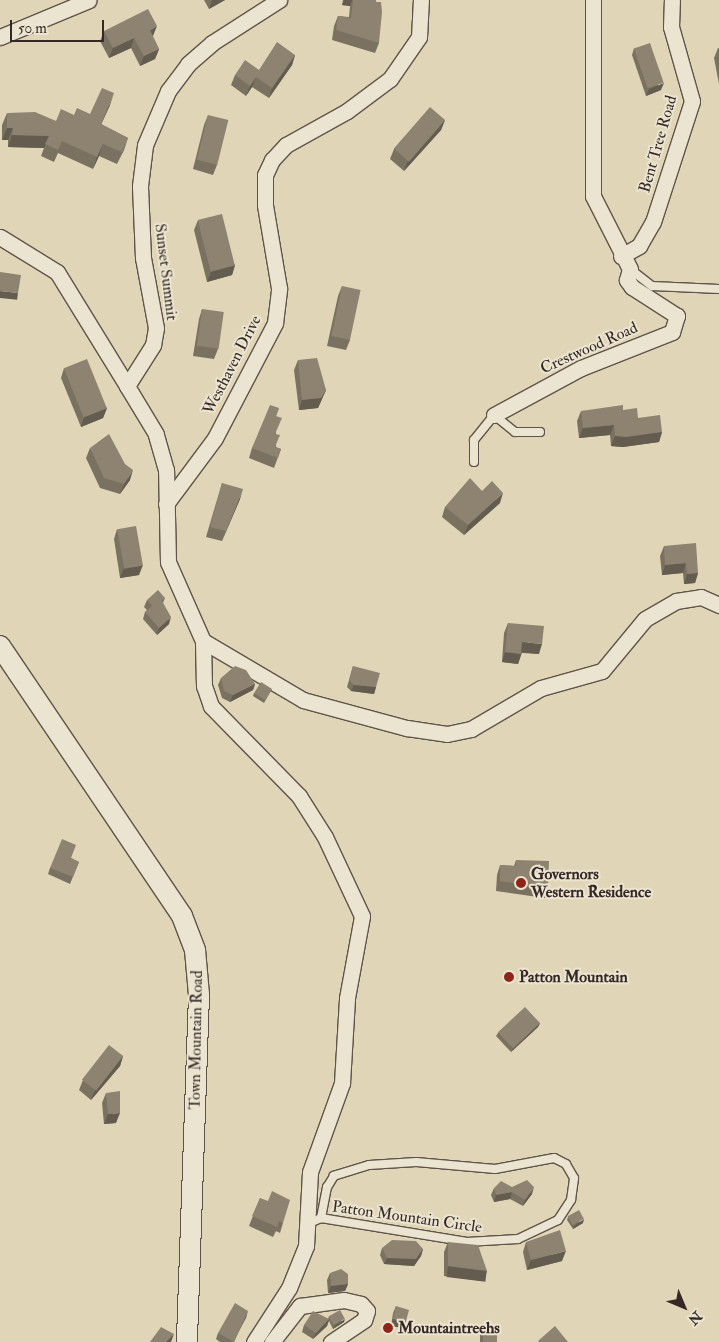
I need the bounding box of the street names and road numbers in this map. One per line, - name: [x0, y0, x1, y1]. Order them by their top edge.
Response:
- street label: Bent Tree Road: [635, 93, 681, 195]
- street label: Sunset Summit: [151, 223, 181, 321]
- street label: Westhaven Drive: [199, 312, 265, 418]
- street label: Crestwood Road: [537, 318, 641, 378]
- street label: Town Mountain Road: [185, 970, 207, 1110]
- street label: Patton Mountain Circle: [331, 1197, 483, 1237]

